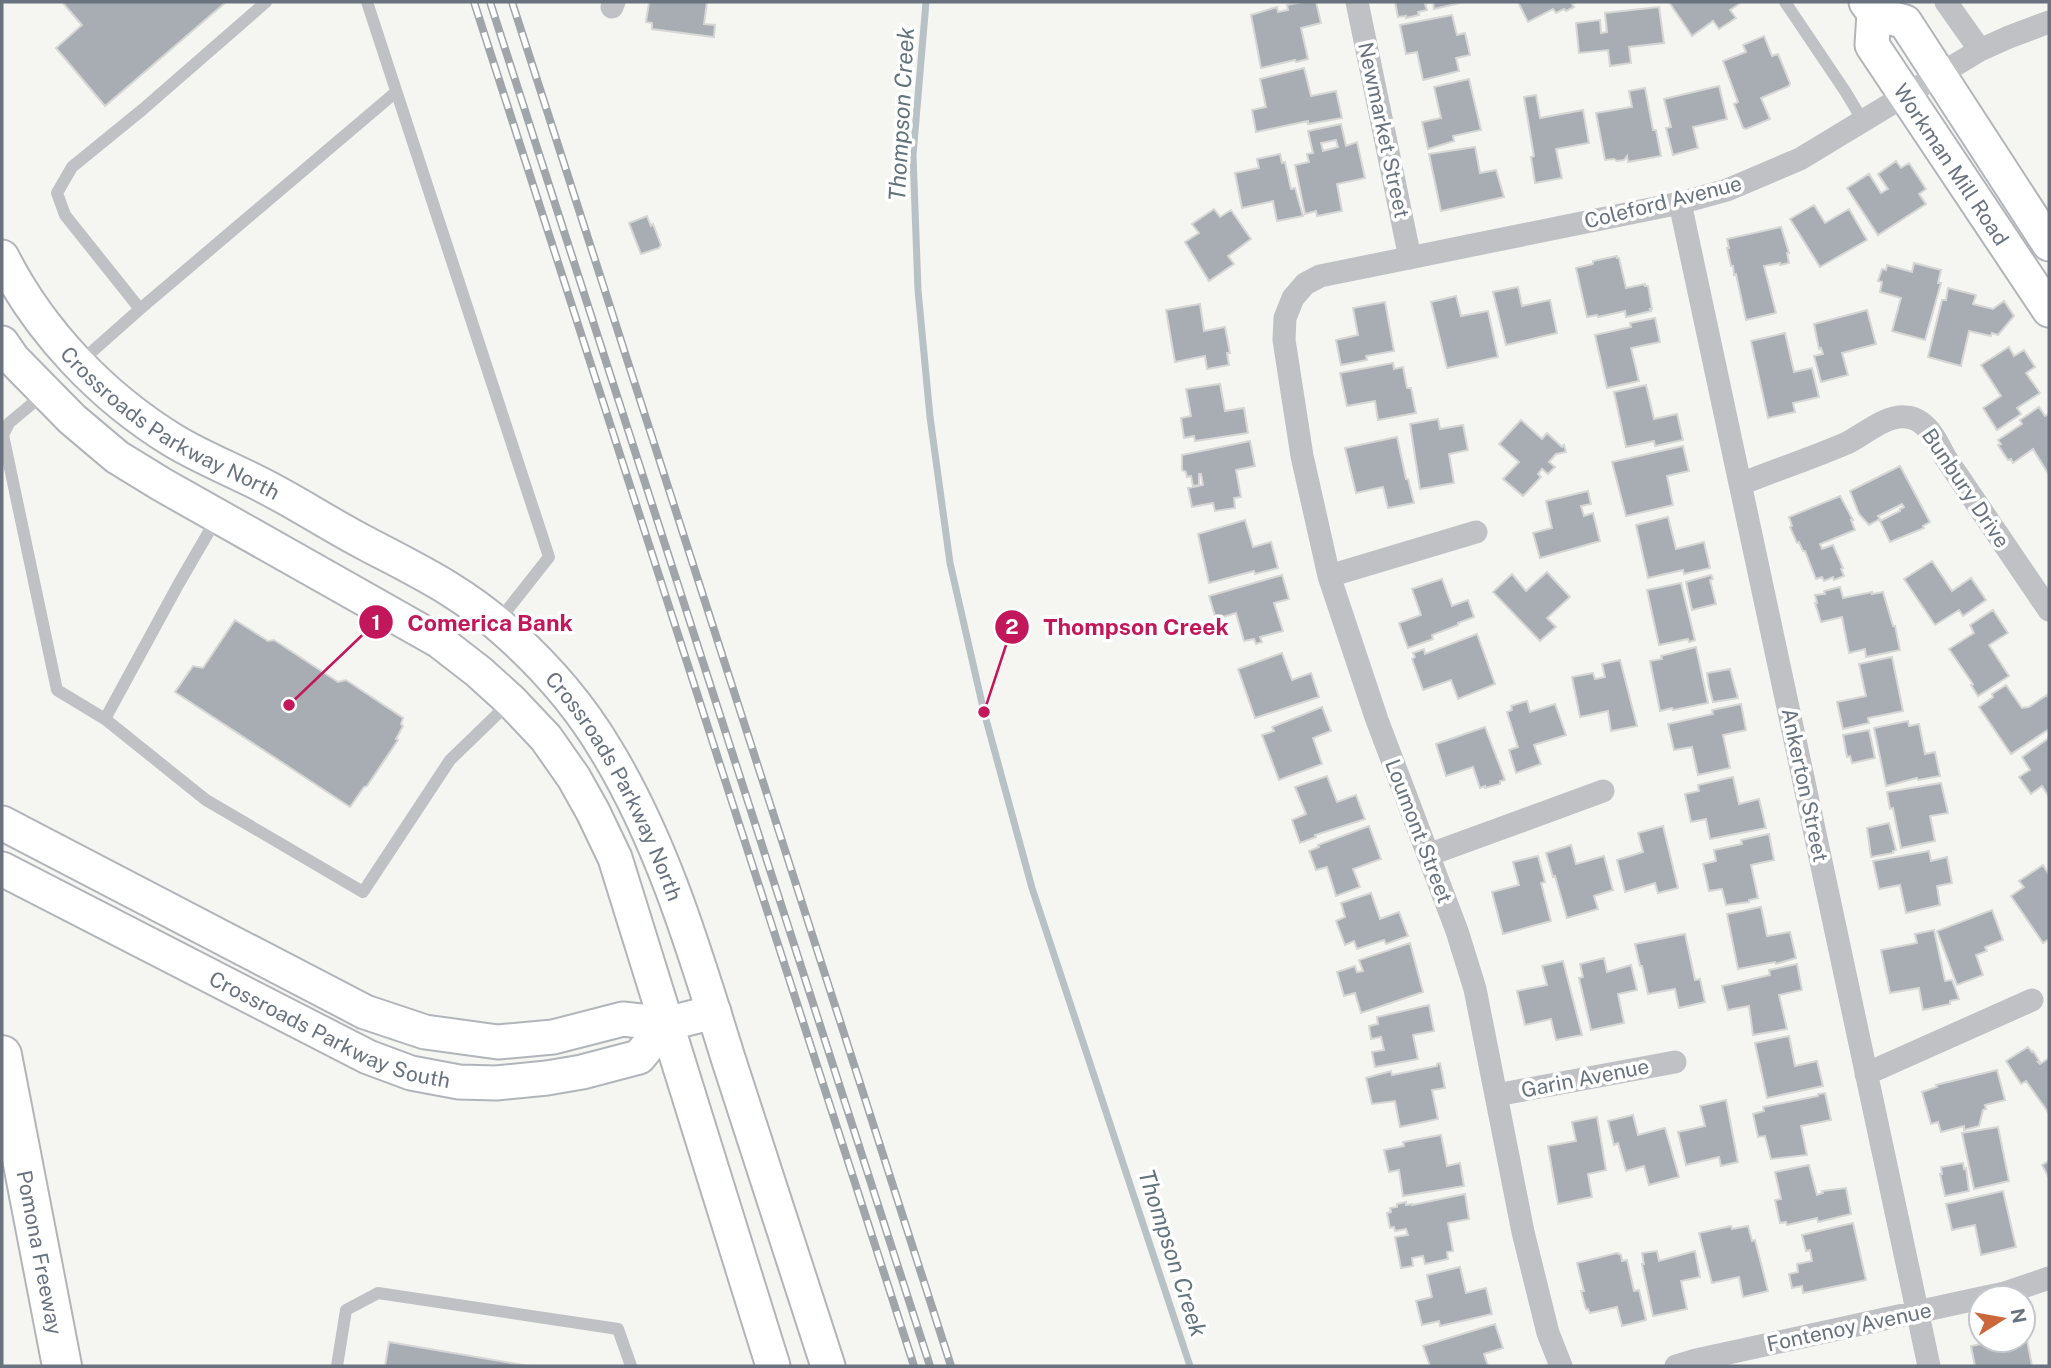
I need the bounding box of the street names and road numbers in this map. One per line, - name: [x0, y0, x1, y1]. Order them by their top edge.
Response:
- street label: Newmarket Street: [1353, 40, 1415, 220]
- street label: Workman Mill Road: [1889, 79, 2015, 250]
- street label: Coleford Avenue: [1582, 170, 1744, 234]
- street label: Crossroads Parkway North: [56, 341, 284, 505]
- street label: Bunbury Drive: [1917, 424, 2015, 552]
- street label: Crossroads Parkway North: [541, 666, 688, 904]
- street label: Ankerton Street: [1777, 706, 1833, 864]
- street label: Loumont Street: [1380, 755, 1458, 907]
- street label: Crossroads Parkway South: [205, 965, 452, 1093]
- street label: Garin Avenue: [1519, 1053, 1651, 1103]
- street label: Pomona Freeway: [12, 1168, 68, 1337]
- street label: Fontenoy Avenue: [1764, 1297, 1934, 1357]

